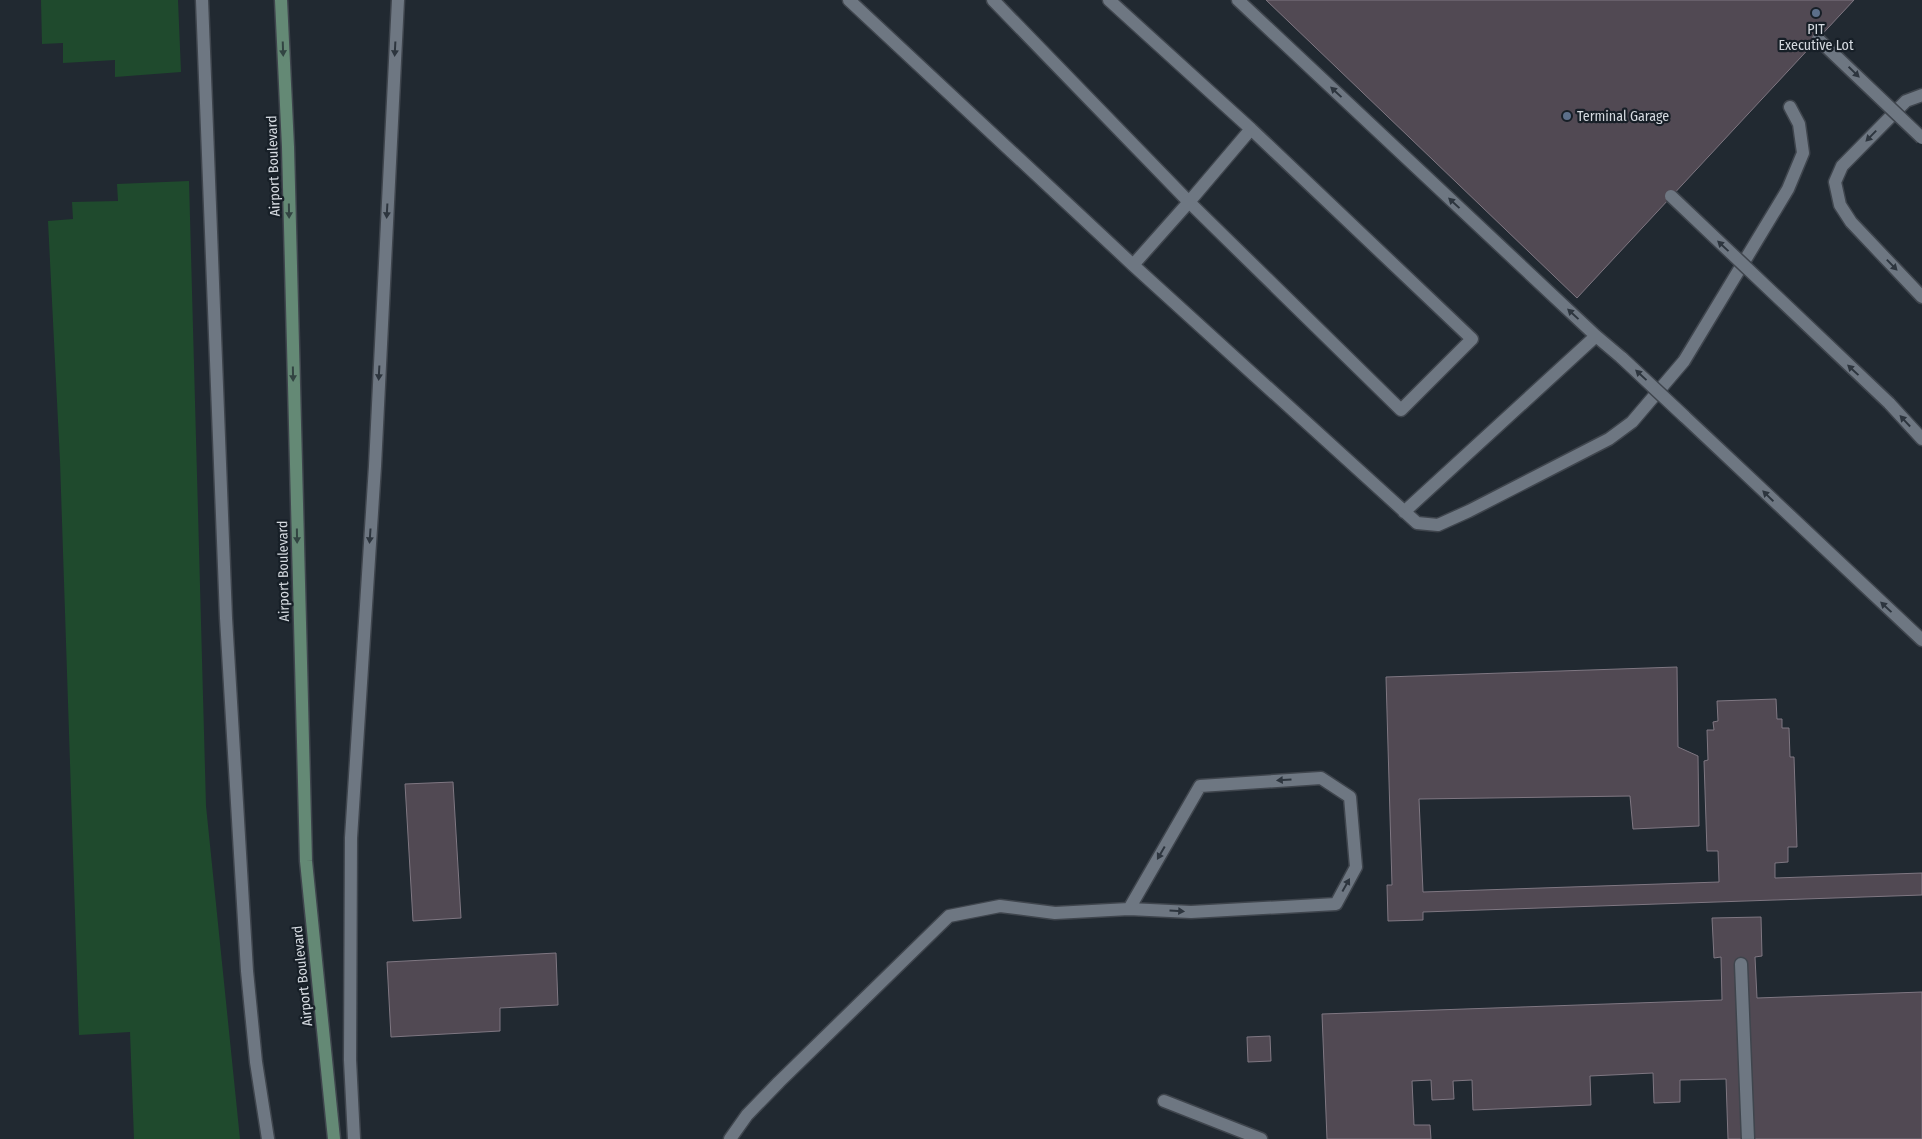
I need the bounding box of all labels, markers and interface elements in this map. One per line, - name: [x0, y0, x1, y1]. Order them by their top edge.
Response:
- marker: PIT Executive Lot: [1810, 7, 1822, 19]
- place label: PIT Executive Lot: [1778, 21, 1854, 54]
- one-way arrow: [280, 41, 288, 57]
- one-way arrow: [391, 41, 399, 57]
- one-way arrow: [1847, 66, 1859, 78]
- one-way arrow: [1330, 86, 1342, 98]
- place label: Terminal Garage: [1577, 108, 1669, 125]
- marker: Terminal Garage: [1561, 110, 1573, 122]
- street label: Airport Boulevard: [263, 115, 284, 217]
- one-way arrow: [1866, 130, 1878, 142]
- one-way arrow: [1448, 197, 1460, 209]
- one-way arrow: [285, 203, 293, 219]
- one-way arrow: [383, 203, 391, 219]
- one-way arrow: [1717, 240, 1729, 252]
- one-way arrow: [1885, 258, 1897, 270]
- one-way arrow: [1567, 308, 1579, 320]
- one-way arrow: [1848, 364, 1860, 376]
- one-way arrow: [290, 366, 298, 382]
- one-way arrow: [375, 366, 383, 382]
- one-way arrow: [1635, 369, 1647, 381]
- one-way arrow: [1899, 415, 1911, 427]
- one-way arrow: [1762, 490, 1774, 502]
- street label: Airport Boulevard: [274, 520, 293, 622]
- one-way arrow: [294, 528, 302, 544]
- one-way arrow: [366, 528, 374, 544]
- one-way arrow: [1881, 601, 1893, 613]
- one-way arrow: [1276, 777, 1292, 785]
- one-way arrow: [1156, 847, 1165, 860]
- one-way arrow: [1342, 878, 1350, 892]
- one-way arrow: [1170, 908, 1186, 916]
- street label: Airport Boulevard: [289, 925, 316, 1027]

